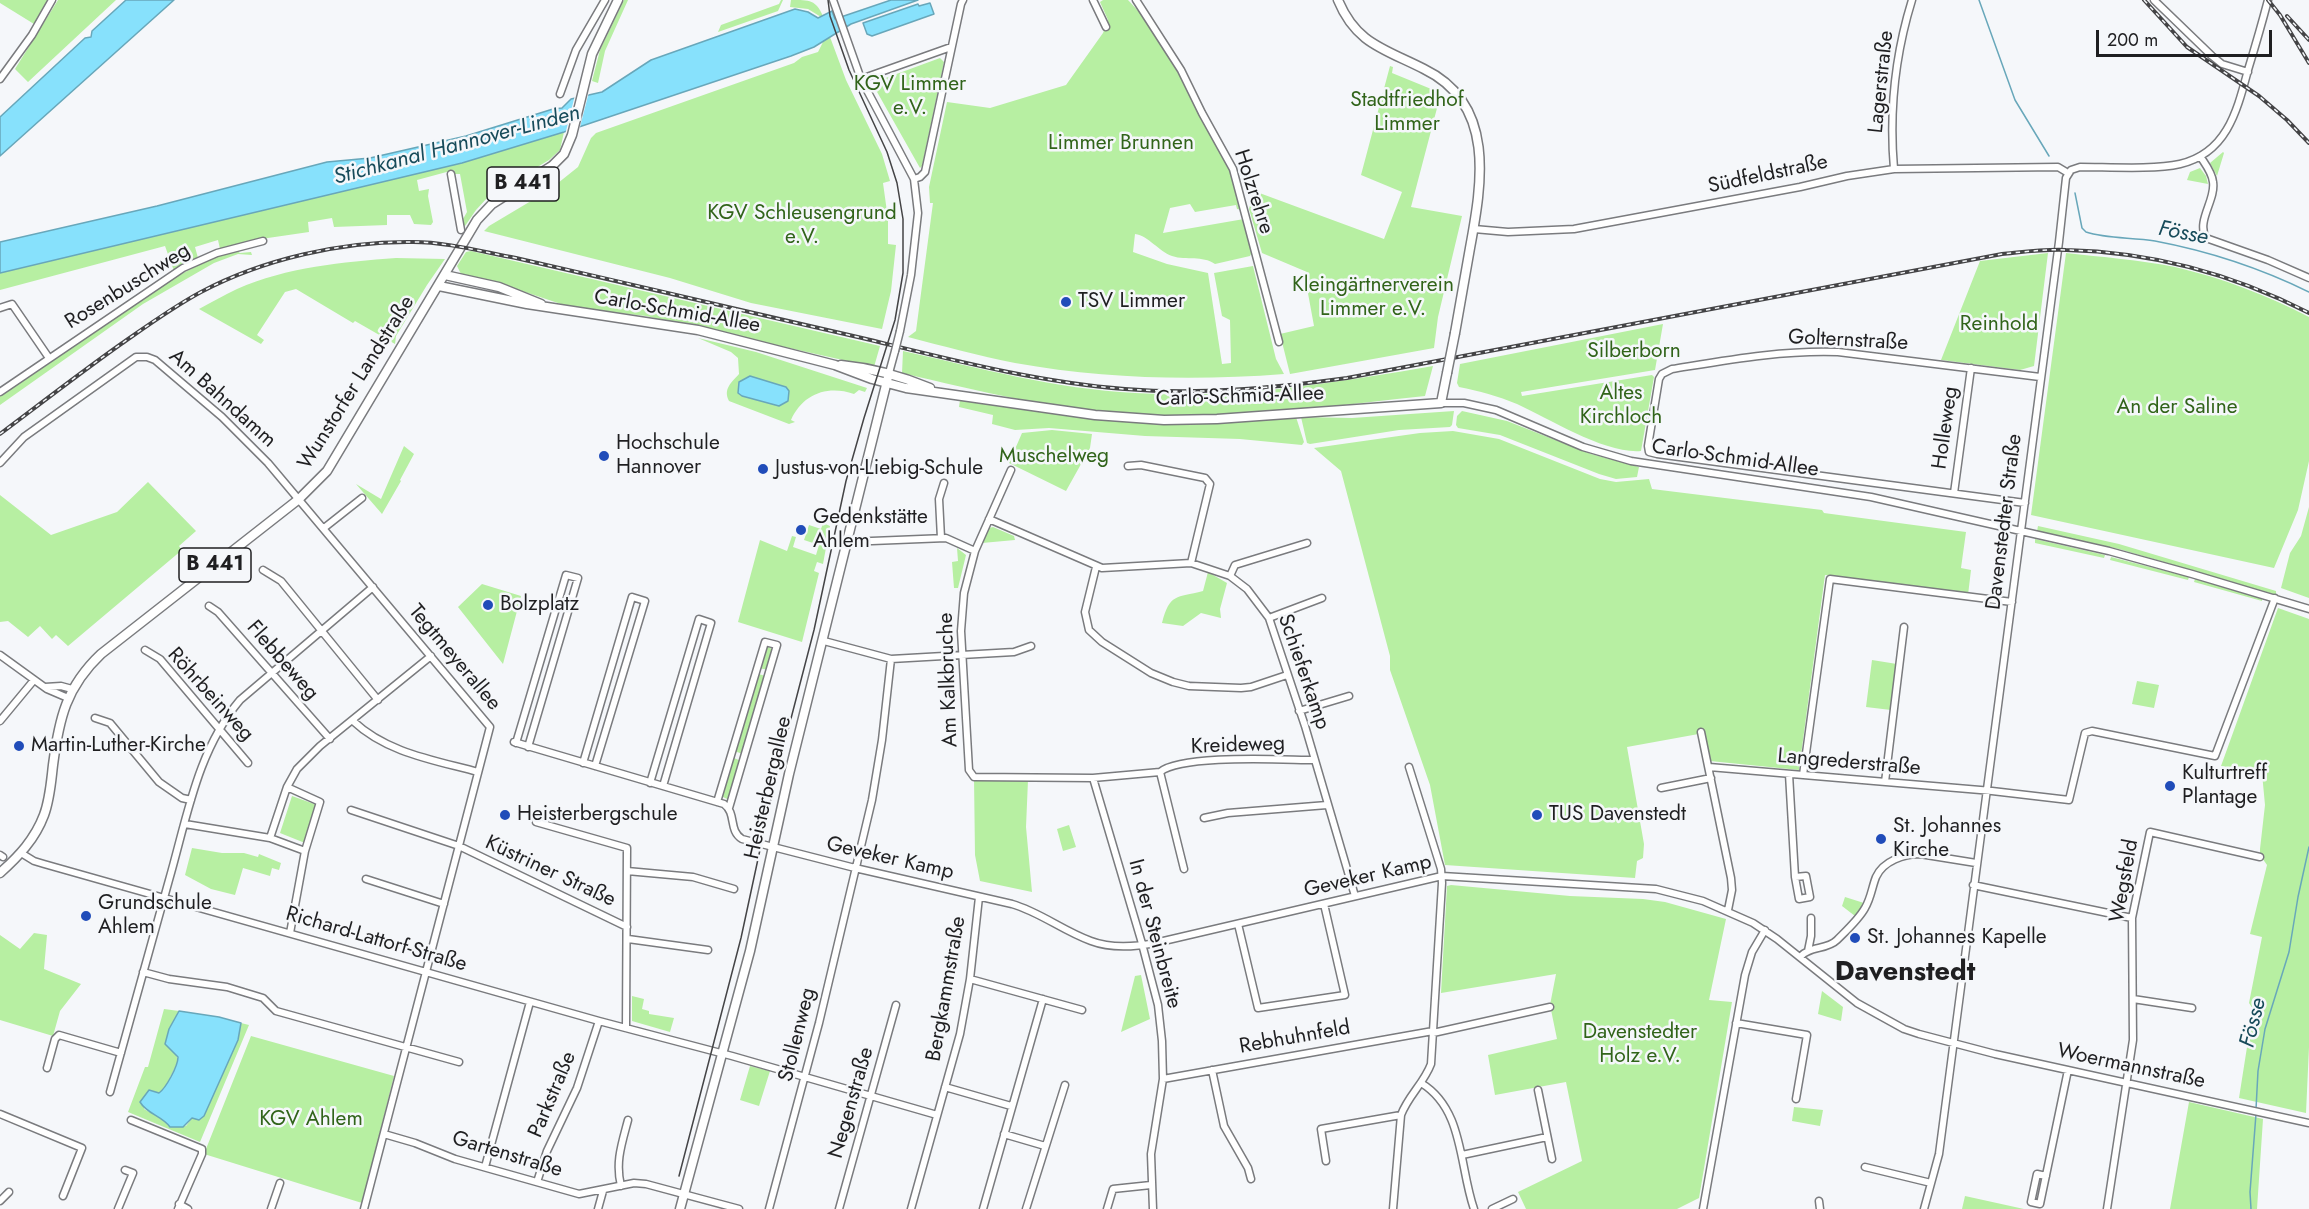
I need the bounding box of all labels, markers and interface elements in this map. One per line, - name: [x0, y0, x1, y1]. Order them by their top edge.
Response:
- scale bar: [2099, 18, 2274, 56]
- text: 200 m: [2107, 27, 2158, 53]
- street label: Lagerstraße: [1864, 29, 1900, 135]
- park label: KGV Limmer e.V.: [854, 72, 966, 122]
- park label: Stadtfriedhof Limmer: [1350, 88, 1464, 138]
- water label: Stichkanal Hannover-Linden: [331, 100, 583, 192]
- park label: Limmer Brunnen: [1048, 131, 1194, 157]
- street label: Holzrehre: [1228, 147, 1278, 237]
- street label: Südfeldstraße: [1706, 150, 1830, 200]
- road number: B 441: [487, 167, 559, 201]
- park label: KGV Schleusengrund e.V.: [707, 201, 897, 251]
- water label: Fösse: [2156, 216, 2210, 252]
- street label: Rosenbuschweg: [61, 239, 195, 335]
- park label: Kleingärtnerverein Limmer e.V.: [1292, 273, 1454, 323]
- street label: Carlo-Schmid-Allee: [592, 285, 762, 339]
- place label: TSV Limmer: [1078, 289, 1185, 315]
- street label: Wunstorfer Landstraße: [293, 292, 421, 474]
- marker: TSV Limmer: [1059, 295, 1073, 309]
- park label: Reinhold: [1960, 312, 2038, 338]
- street label: Golternstraße: [1787, 325, 1909, 357]
- park label: Silberborn: [1587, 339, 1681, 365]
- street label: Am Bahndamm: [163, 344, 281, 454]
- street label: Carlo-Schmid-Allee: [1155, 381, 1325, 413]
- park label: Altes Kirchloch: [1580, 381, 1662, 431]
- street label: Holleweg: [1928, 385, 1964, 471]
- park label: An der Saline: [2116, 395, 2238, 421]
- place label: Hochschule Hannover: [616, 431, 720, 481]
- street label: Davenstedter Straße: [1982, 433, 2028, 611]
- street label: Carlo-Schmid-Allee: [1650, 435, 1820, 483]
- park label: Muschelweg: [999, 444, 1109, 470]
- marker: Hochschule Hannover: [597, 449, 611, 463]
- place label: Justus-von-Liebig-Schule: [775, 456, 983, 482]
- marker: Justus-von-Liebig-Schule: [756, 462, 770, 476]
- place label: Gedenkstätte Ahlem: [813, 505, 928, 555]
- marker: Gedenkstätte Ahlem: [794, 523, 808, 537]
- road number: B 441: [179, 548, 251, 582]
- place label: Bolzplatz: [500, 592, 579, 618]
- marker: Bolzplatz: [481, 598, 495, 612]
- street label: Tegtmeyerallee: [402, 600, 506, 716]
- street label: Schieferkamp: [1271, 611, 1335, 733]
- street label: Am Kalkbruche: [934, 612, 964, 748]
- street label: Flebbeweg: [241, 616, 323, 706]
- street label: Röhrbeinweg: [161, 643, 259, 747]
- street label: Heisterbergallee: [740, 714, 798, 862]
- street label: Kreideweg: [1190, 732, 1286, 760]
- place label: Martin-Luther-Kirche: [31, 733, 206, 759]
- marker: Martin-Luther-Kirche: [12, 739, 26, 753]
- street label: Langrederstraße: [1776, 744, 1922, 782]
- place label: Kulturtreff Plantage: [2182, 761, 2267, 811]
- marker: Kulturtreff Plantage: [2163, 779, 2177, 793]
- place label: Heisterbergschule: [517, 802, 678, 828]
- place label: TUS Davenstedt: [1549, 802, 1686, 828]
- marker: Heisterbergschule: [498, 808, 512, 822]
- marker: TUS Davenstedt: [1530, 808, 1544, 822]
- place label: St. Johannes Kirche: [1893, 814, 2001, 864]
- street label: Küstriner Straße: [481, 831, 619, 913]
- street label: Geveker Kamp: [824, 832, 956, 886]
- marker: St. Johannes Kirche: [1874, 832, 1888, 846]
- street label: Wegsfeld: [2105, 837, 2145, 925]
- street label: Geveker Kamp: [1302, 850, 1434, 904]
- street label: In der Steinbreite: [1122, 857, 1186, 1011]
- place label: Grundschule Ahlem: [98, 891, 212, 941]
- street label: Richard-Lattorf-Straße: [283, 902, 469, 978]
- marker: Grundschule Ahlem: [79, 909, 93, 923]
- street label: Bergkammstraße: [922, 914, 972, 1064]
- place label: St. Johannes Kapelle: [1867, 925, 2047, 951]
- marker: St. Johannes Kapelle: [1848, 931, 1862, 945]
- district label: Davenstedt: [1835, 957, 1975, 989]
- street label: Stollenweg: [774, 985, 822, 1085]
- water label: Fösse: [2235, 996, 2273, 1050]
- street label: Rebhuhnfeld: [1238, 1016, 1352, 1060]
- park label: Davenstedter Holz e.V.: [1583, 1020, 1697, 1070]
- street label: Woermannstraße: [2055, 1039, 2207, 1095]
- street label: Negenstraße: [824, 1045, 880, 1161]
- street label: Parkstraße: [524, 1048, 582, 1142]
- park label: KGV Ahlem: [259, 1107, 363, 1133]
- street label: Gartenstraße: [449, 1126, 565, 1184]

